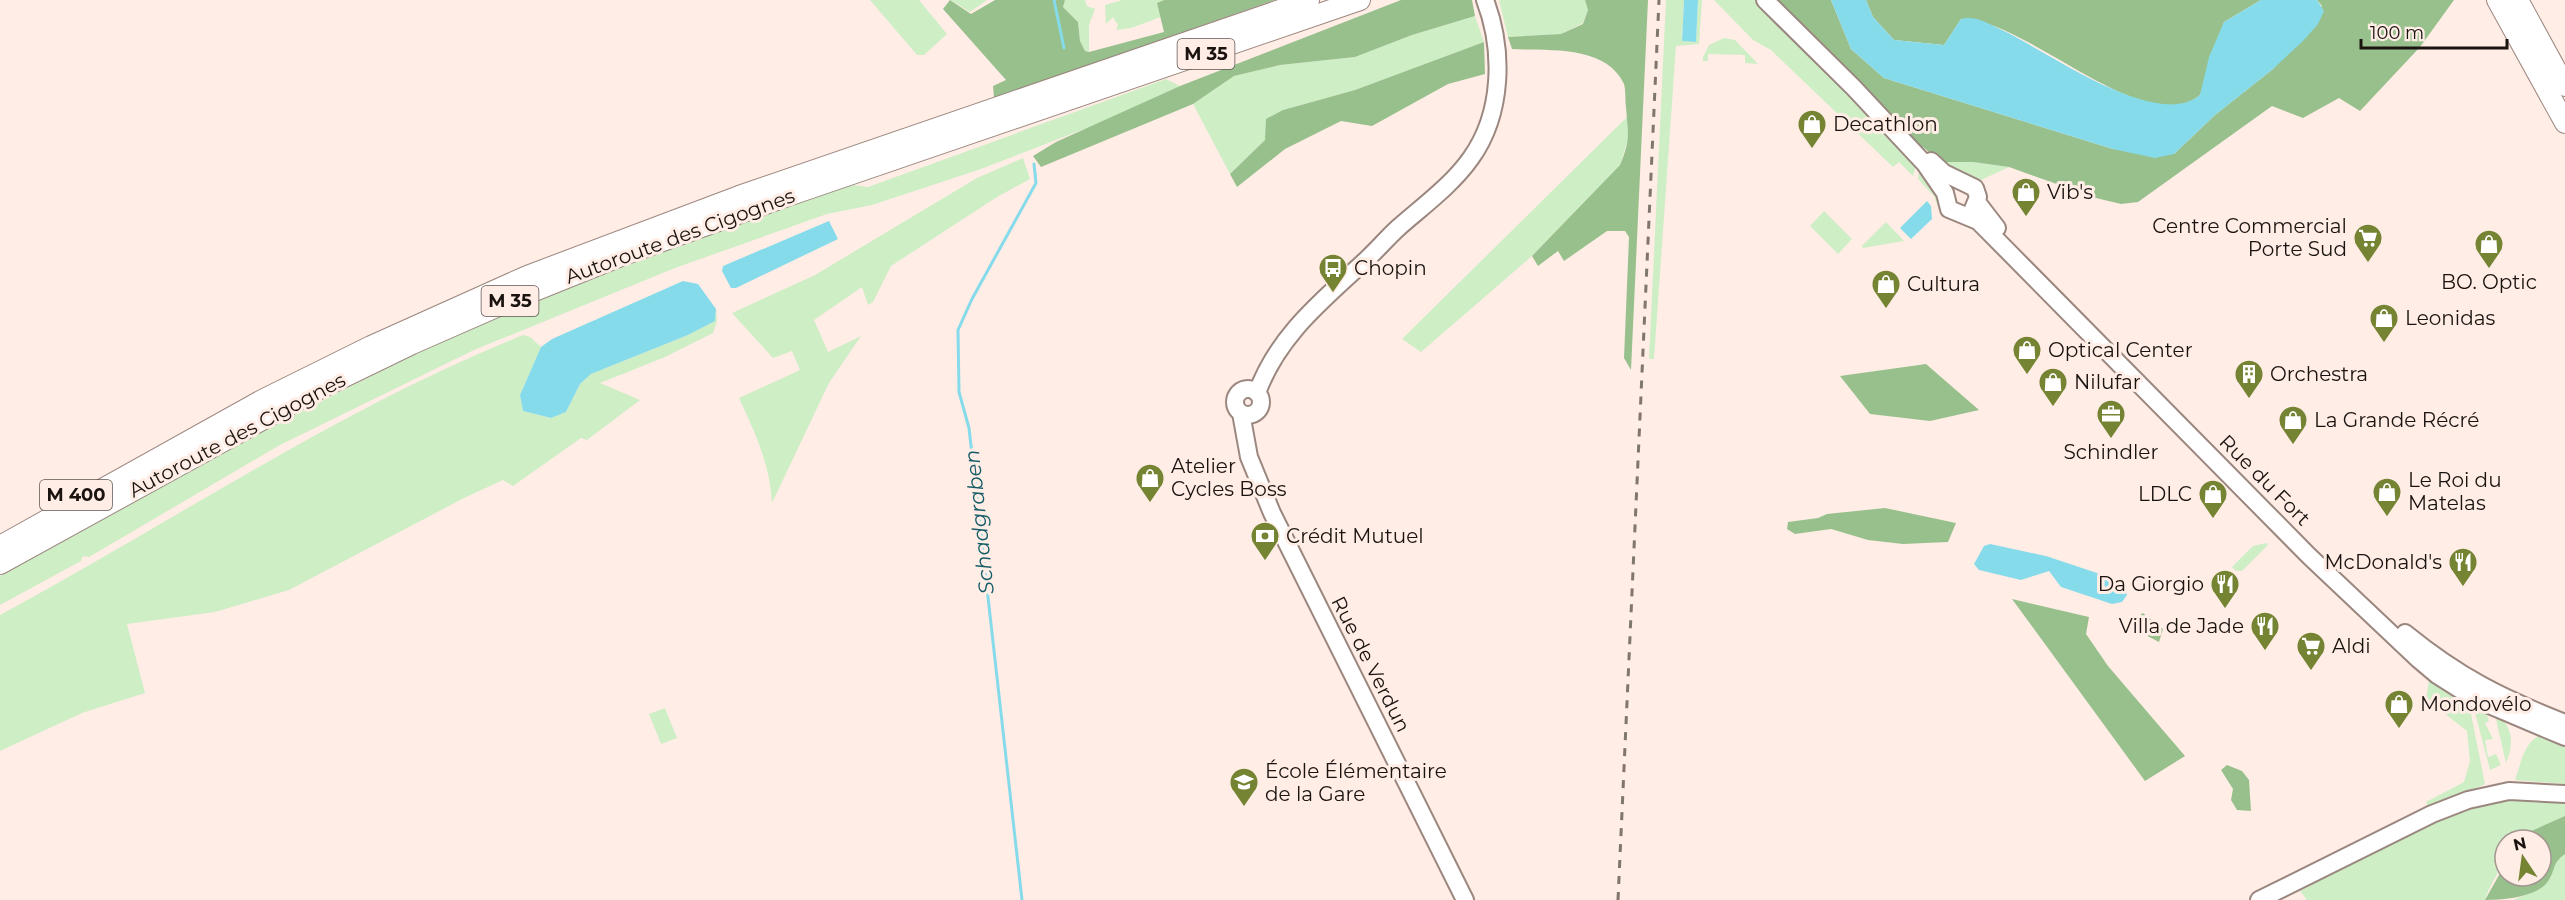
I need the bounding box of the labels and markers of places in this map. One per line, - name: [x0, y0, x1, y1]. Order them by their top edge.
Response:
- shop icon: Decathlon: [1796, 108, 1828, 150]
- place label: Decathlon: [1833, 112, 1938, 136]
- shop icon: Vib's: [2010, 176, 2042, 218]
- place label: Vib's: [2047, 180, 2093, 204]
- place label: Centre Commercial Porte Sud: [2152, 214, 2347, 261]
- supermarket icon: Centre Commercial Porte Sud: [2352, 222, 2384, 264]
- shop icon: BO. Optic: [2473, 228, 2505, 270]
- bus stop icon: Chopin: [1317, 252, 1349, 294]
- place label: Chopin: [1354, 256, 1427, 280]
- shop icon: Cultura: [1870, 268, 1902, 310]
- place label: BO. Optic: [2441, 270, 2537, 294]
- place label: Cultura: [1907, 272, 1980, 296]
- shop icon: Leonidas: [2368, 302, 2400, 344]
- place label: Leonidas: [2405, 306, 2496, 330]
- shop icon: Optical Center: [2011, 334, 2043, 376]
- place label: Optical Center: [2048, 338, 2193, 362]
- building icon: Orchestra: [2233, 358, 2265, 400]
- place label: Orchestra: [2270, 362, 2368, 386]
- shop icon: Nilufar: [2037, 366, 2069, 408]
- place label: Nilufar: [2074, 370, 2141, 394]
- office icon: Schindler: [2095, 398, 2127, 440]
- shop icon: La Grande Récré: [2277, 404, 2309, 446]
- place label: La Grande Récré: [2314, 408, 2479, 432]
- place label: Schindler: [2064, 440, 2158, 464]
- place label: Atelier Cycles Boss: [1171, 454, 1287, 501]
- shop icon: Atelier Cycles Boss: [1134, 462, 1166, 504]
- place label: Le Roi du Matelas: [2408, 468, 2502, 515]
- shop icon: Le Roi du Matelas: [2371, 476, 2403, 518]
- shop icon: LDLC: [2197, 478, 2229, 520]
- place label: LDLC: [2138, 482, 2192, 506]
- bank icon: Crédit Mutuel: [1249, 520, 1281, 562]
- place label: Crédit Mutuel: [1286, 524, 1424, 548]
- restaurant icon: McDonald's: [2447, 546, 2479, 588]
- place label: McDonald's: [2325, 550, 2442, 574]
- restaurant icon: Da Giorgio: [2209, 568, 2241, 610]
- place label: Da Giorgio: [2098, 572, 2204, 596]
- restaurant icon: Villa de Jade: [2249, 610, 2281, 652]
- place label: Villa de Jade: [2119, 614, 2244, 638]
- supermarket icon: Aldi: [2295, 630, 2327, 672]
- place label: Aldi: [2332, 634, 2371, 658]
- shop icon: Mondovélo: [2383, 688, 2415, 730]
- place label: Mondovélo: [2420, 692, 2532, 716]
- place label: École Élémentaire de la Gare: [1265, 759, 1447, 806]
- school or university icon: École Élémentaire de la Gare: [1228, 766, 1260, 808]

